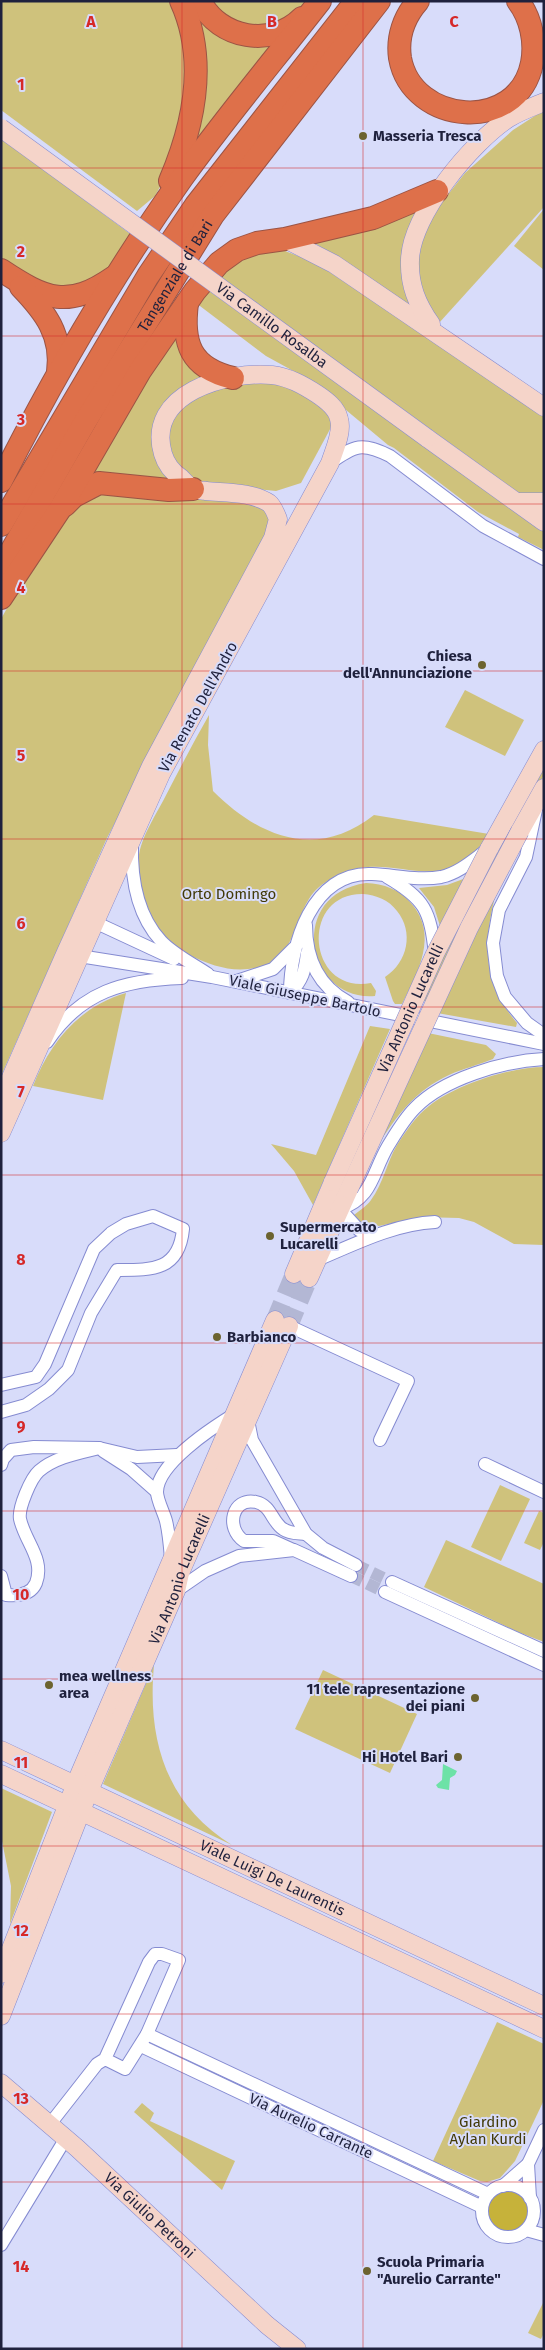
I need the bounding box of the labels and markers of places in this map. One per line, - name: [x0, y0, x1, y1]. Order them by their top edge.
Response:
- place label: Masseria Tresca: [373, 127, 482, 145]
- marker: Masseria Tresca: [357, 130, 369, 142]
- place label: Chiesa dell'Annunciazione: [343, 647, 472, 682]
- marker: Chiesa dell'Annunciazione: [476, 659, 488, 671]
- place label: Supermercato Lucarelli: [280, 1218, 377, 1253]
- marker: Supermercato Lucarelli: [264, 1230, 276, 1242]
- place label: Barbianco: [227, 1328, 296, 1346]
- marker: Barbianco: [211, 1331, 223, 1343]
- place label: mea wellness area: [59, 1667, 151, 1702]
- marker: mea wellness area: [43, 1679, 55, 1691]
- place label: 11 tele rapresentazione dei piani: [306, 1680, 465, 1715]
- marker: 11 tele rapresentazione dei piani: [469, 1692, 481, 1704]
- place label: Hi Hotel Bari: [362, 1748, 448, 1766]
- marker: Hi Hotel Bari: [452, 1751, 464, 1763]
- place label: Scuola Primaria "Aurelio Carrante": [377, 2253, 501, 2288]
- marker: Scuola Primaria "Aurelio Carrante": [361, 2265, 373, 2277]

